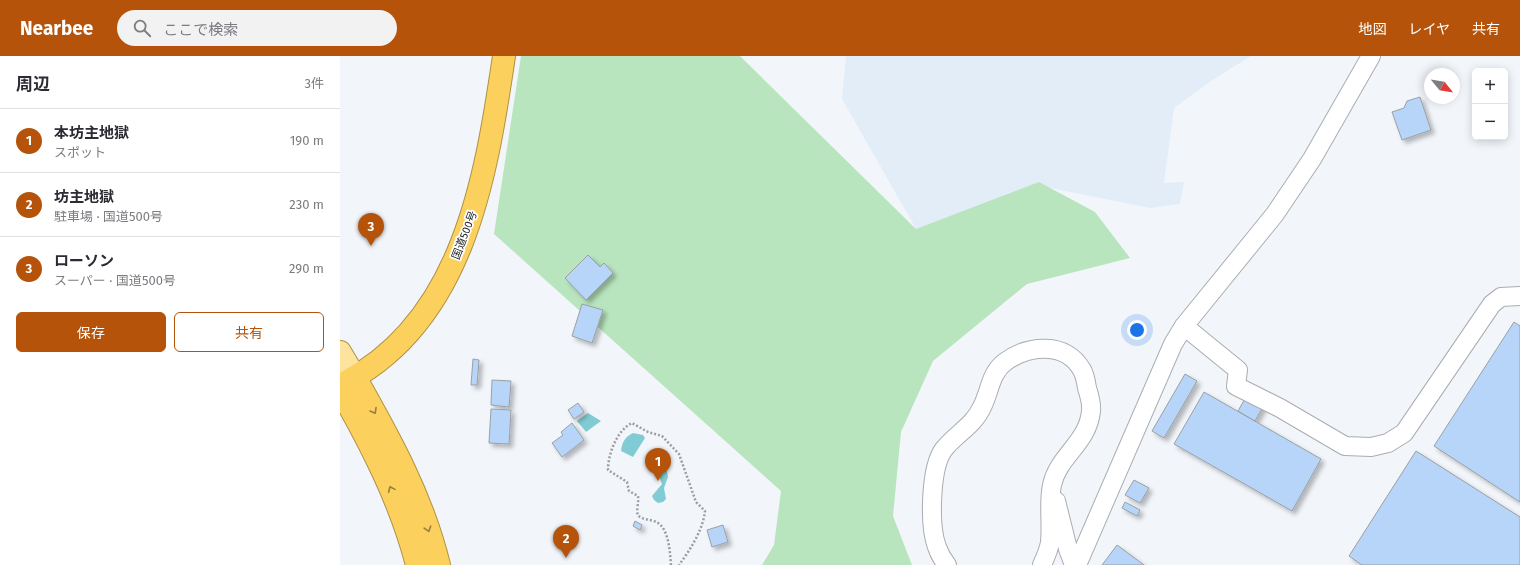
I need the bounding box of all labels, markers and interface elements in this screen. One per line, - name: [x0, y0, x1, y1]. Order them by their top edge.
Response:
- search box: [117, 10, 397, 46]
- text: Nearbee: [20, 17, 93, 40]
- icon: search: [131, 17, 153, 39]
- text: ここで検索: [163, 21, 238, 39]
- text: 地図: [1358, 21, 1386, 38]
- text: レイヤ: [1408, 21, 1450, 38]
- text: 共有: [1472, 21, 1500, 38]
- north arrow: [1424, 68, 1460, 104]
- map controls: [1472, 68, 1508, 140]
- button: +: [1472, 68, 1508, 104]
- text: 周辺: [16, 74, 50, 95]
- text: 3件: [305, 76, 324, 91]
- button: −: [1472, 104, 1508, 140]
- text: 本坊主地獄: [54, 124, 129, 142]
- text: 1: [26, 133, 32, 148]
- text: 190 m: [290, 133, 324, 148]
- text: スポット: [54, 145, 106, 160]
- text: 坊主地獄: [54, 188, 114, 206]
- text: 2: [26, 197, 32, 212]
- text: 230 m: [289, 197, 324, 212]
- text: 駐車場 · 国道500号: [54, 209, 163, 224]
- street label: 国道500号: [449, 209, 480, 261]
- pin: 3: [358, 213, 384, 246]
- text: ローソン: [54, 252, 114, 270]
- text: 3: [26, 261, 32, 276]
- text: 290 m: [289, 261, 324, 276]
- text: スーパー · 国道500号: [54, 273, 176, 288]
- button: 保存: [16, 312, 166, 352]
- button: 共有: [174, 312, 324, 352]
- your location: [1127, 320, 1147, 340]
- one-way arrow: [370, 407, 377, 414]
- pin: 1: [645, 448, 671, 481]
- one-way arrow: [388, 485, 396, 493]
- one-way arrow: [424, 525, 432, 532]
- pin: 2: [553, 525, 579, 558]

